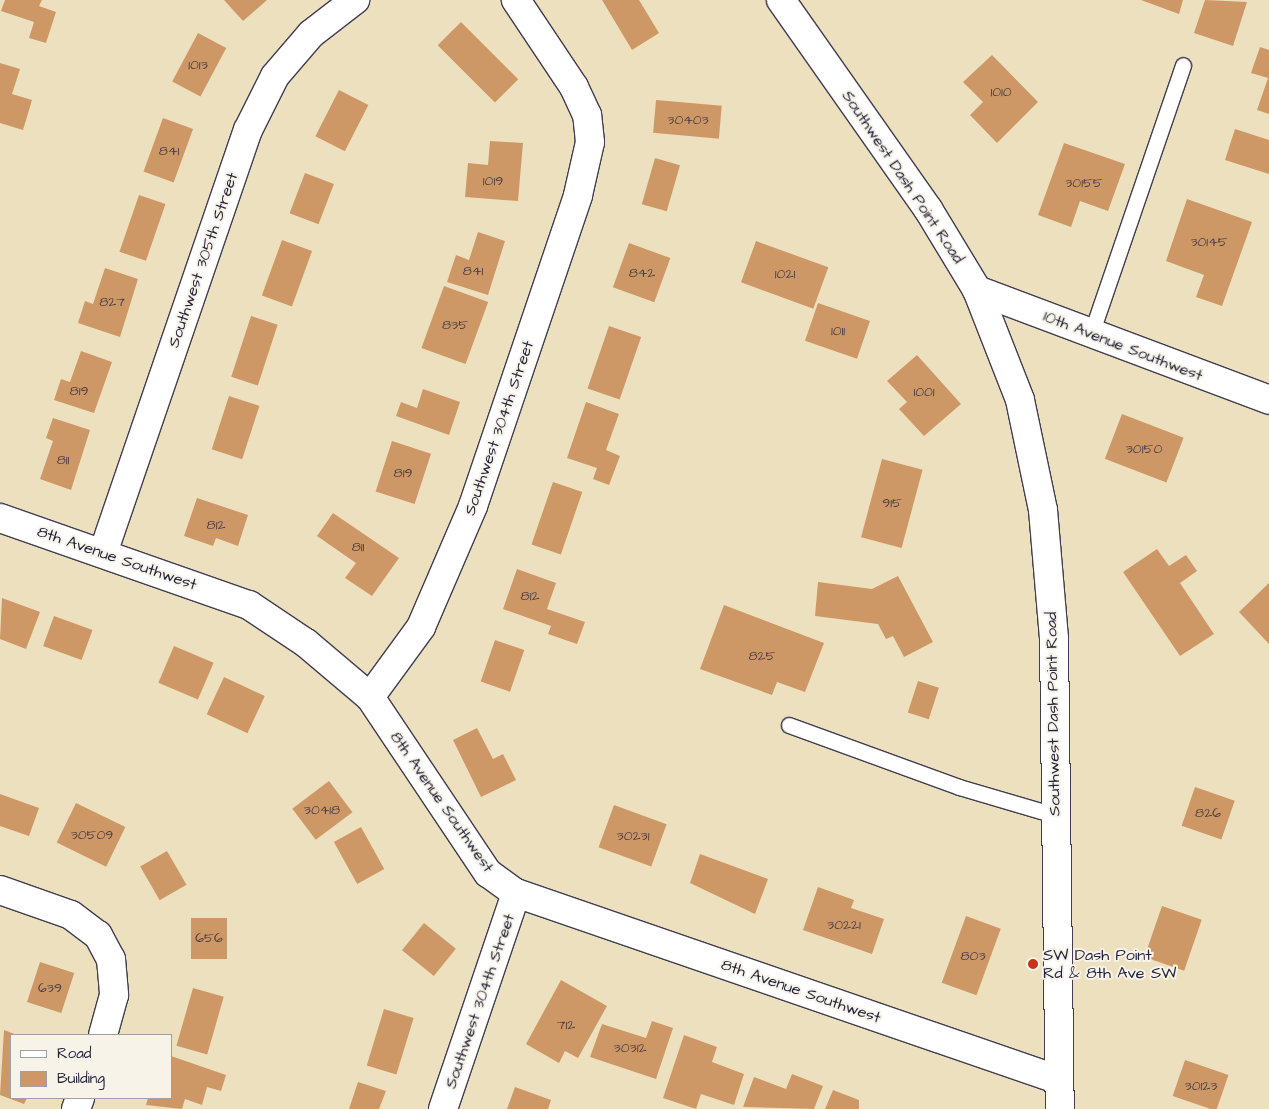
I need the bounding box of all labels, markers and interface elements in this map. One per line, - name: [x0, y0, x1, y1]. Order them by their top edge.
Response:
- house number: 1013: [188, 57, 208, 73]
- house number: 1010: [990, 84, 1012, 100]
- street label: Southwest Dash Point Road: [838, 87, 968, 267]
- house number: 30403: [667, 112, 709, 128]
- house number: 841: [159, 143, 179, 159]
- street label: Southwest 305th Street: [164, 170, 242, 350]
- house number: 1019: [483, 173, 503, 189]
- house number: 30155: [1065, 175, 1103, 191]
- house number: 30145: [1190, 234, 1228, 250]
- house number: 841: [463, 263, 483, 279]
- house number: 842: [629, 265, 655, 281]
- house number: 1021: [775, 266, 795, 282]
- house number: 827: [99, 294, 125, 310]
- street label: 10th Avenue Southwest: [1041, 307, 1205, 385]
- house number: 835: [442, 317, 468, 333]
- house number: 1011: [831, 323, 845, 339]
- street label: Southwest 304th Street: [460, 338, 538, 518]
- house number: 819: [70, 383, 88, 399]
- house number: 1001: [913, 384, 935, 400]
- house number: 30150: [1126, 441, 1162, 457]
- house number: 811: [57, 452, 69, 468]
- house number: 819: [394, 465, 412, 481]
- house number: 915: [882, 495, 902, 511]
- house number: 812: [207, 517, 225, 533]
- street label: 8th Avenue Southwest: [35, 522, 199, 594]
- house number: 811: [352, 539, 364, 555]
- house number: 812: [521, 588, 539, 604]
- street label: Southwest Dash Point Road: [1042, 612, 1064, 816]
- house number: 825: [748, 648, 776, 664]
- street label: 8th Avenue Southwest: [386, 728, 498, 876]
- house number: 30418: [304, 802, 340, 818]
- house number: 826: [1195, 805, 1221, 821]
- house number: 30509: [71, 827, 113, 843]
- house number: 30231: [617, 828, 649, 844]
- street label: Southwest 304th Street: [441, 911, 519, 1091]
- house number: 30221: [827, 917, 861, 933]
- house number: 656: [195, 930, 223, 946]
- place label: SW Dash Point Rd & 8th Ave SW: [1043, 945, 1176, 983]
- house number: 803: [960, 948, 986, 964]
- street label: 8th Avenue Southwest: [719, 955, 883, 1027]
- marker: SW Dash Point Rd & 8th Ave SW: [1027, 958, 1039, 970]
- house number: 639: [38, 980, 62, 996]
- house number: 712: [557, 1017, 575, 1033]
- legend: [10, 1034, 172, 1099]
- house number: 30312: [614, 1040, 646, 1056]
- text: Road: [57, 1043, 91, 1064]
- text: Building: [57, 1068, 105, 1089]
- house number: 30123: [1185, 1078, 1217, 1094]

